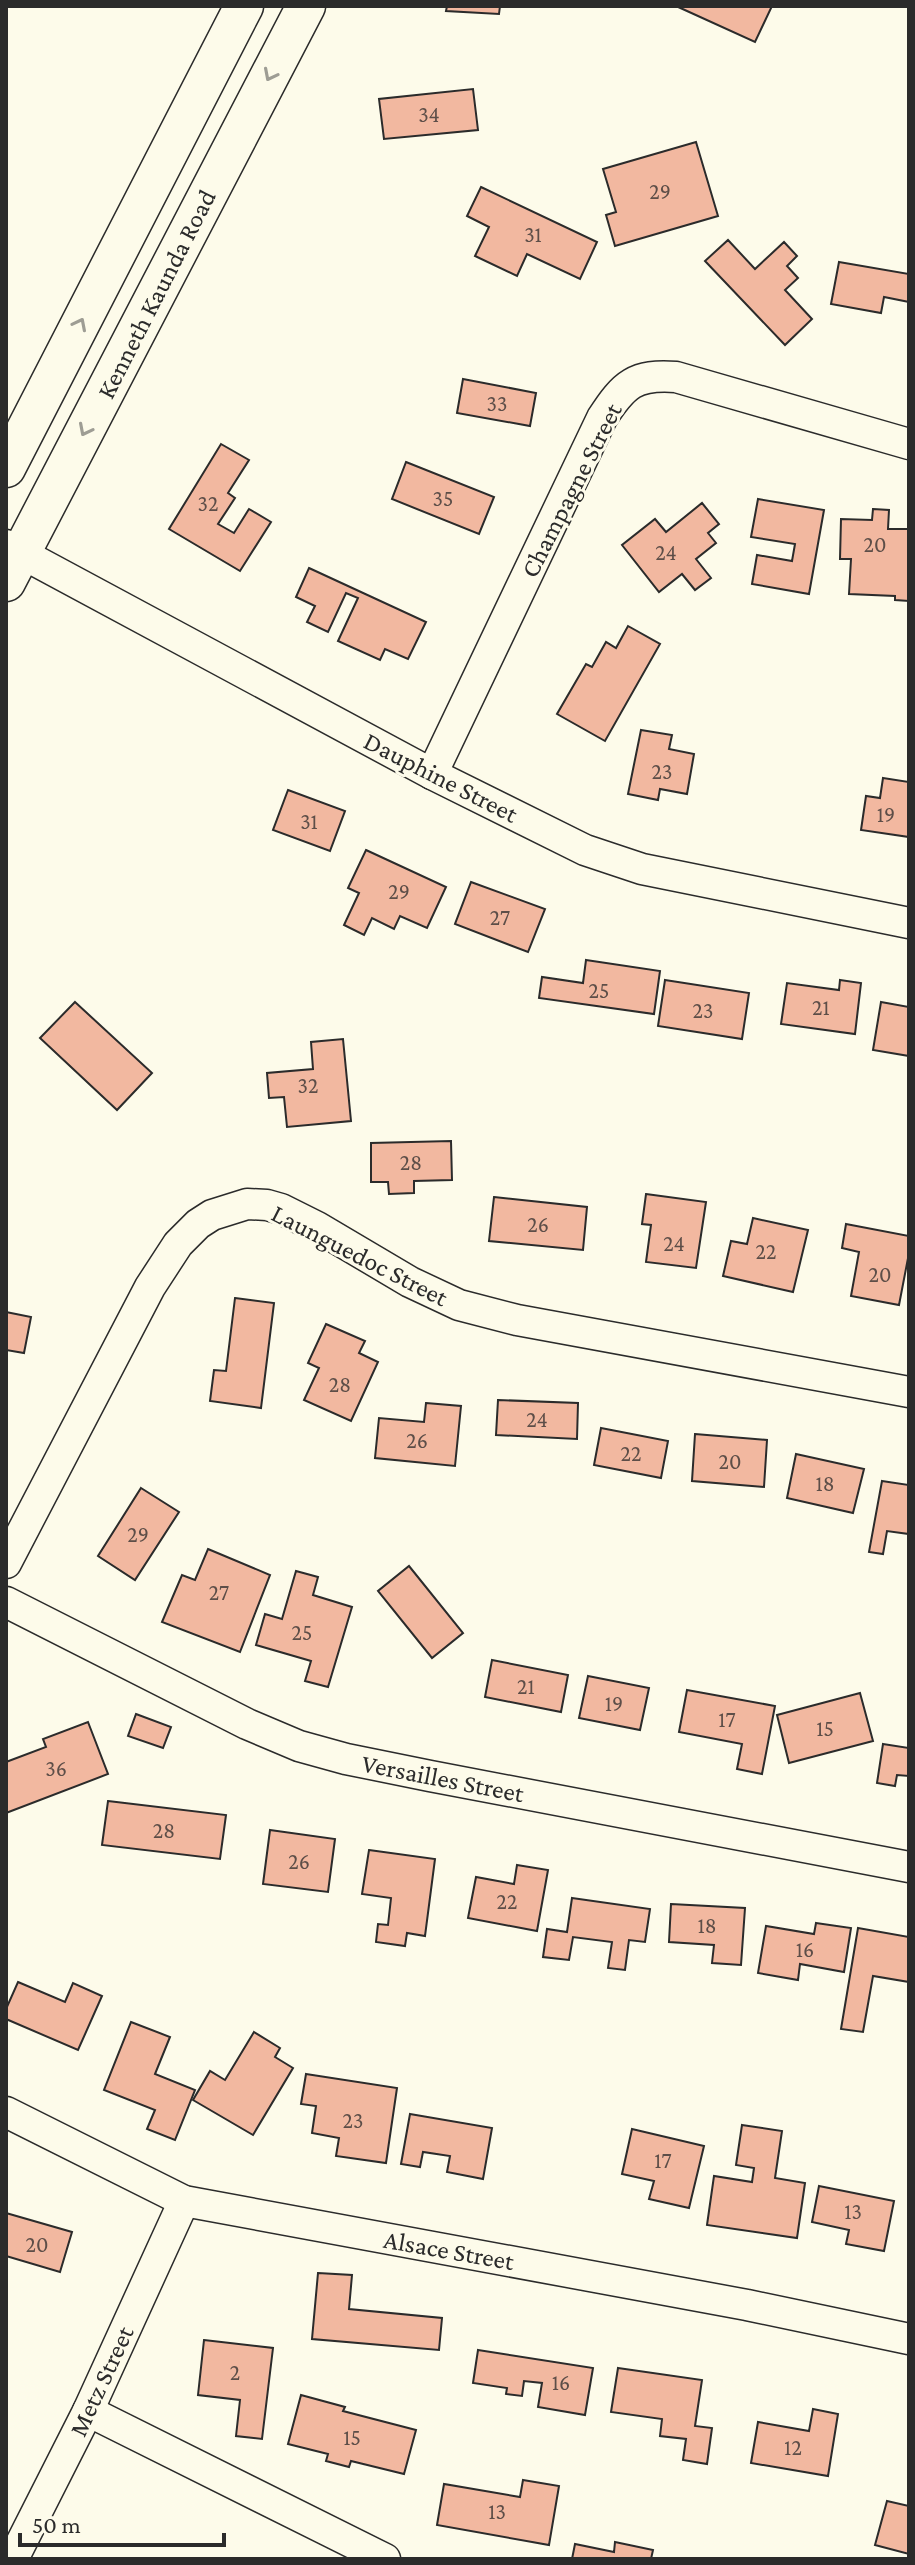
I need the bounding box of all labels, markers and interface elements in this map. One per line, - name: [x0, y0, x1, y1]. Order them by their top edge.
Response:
- one-way arrow: [264, 67, 279, 82]
- house number: 34: [418, 102, 440, 127]
- house number: 29: [649, 179, 671, 204]
- street label: Kenneth Kaunda Road: [91, 185, 222, 404]
- house number: 31: [524, 222, 542, 247]
- one-way arrow: [71, 318, 86, 333]
- house number: 33: [487, 391, 507, 416]
- street label: Champagne Street: [515, 398, 628, 582]
- one-way arrow: [80, 422, 95, 436]
- house number: 35: [433, 486, 453, 511]
- house number: 32: [198, 491, 218, 516]
- house number: 20: [864, 532, 886, 557]
- house number: 24: [655, 540, 677, 565]
- street label: Dauphine Street: [359, 726, 523, 829]
- house number: 23: [652, 759, 672, 784]
- house number: 19: [877, 802, 895, 827]
- house number: 31: [300, 809, 318, 834]
- house number: 29: [388, 879, 410, 904]
- house number: 27: [490, 905, 510, 930]
- house number: 25: [589, 978, 609, 1003]
- house number: 21: [812, 995, 830, 1020]
- house number: 23: [693, 998, 713, 1023]
- house number: 32: [298, 1073, 318, 1098]
- house number: 28: [400, 1150, 422, 1175]
- street label: Launguedoc Street: [267, 1199, 453, 1313]
- house number: 26: [527, 1212, 549, 1237]
- house number: 24: [663, 1231, 685, 1256]
- house number: 22: [756, 1239, 776, 1264]
- house number: 20: [869, 1262, 891, 1287]
- house number: 28: [329, 1372, 351, 1397]
- house number: 24: [526, 1407, 548, 1432]
- house number: 26: [406, 1428, 428, 1453]
- house number: 22: [621, 1441, 641, 1466]
- house number: 20: [719, 1449, 741, 1474]
- house number: 18: [815, 1471, 835, 1496]
- house number: 29: [127, 1522, 149, 1547]
- house number: 27: [209, 1580, 229, 1605]
- house number: 25: [292, 1620, 312, 1645]
- house number: 21: [517, 1674, 535, 1699]
- house number: 19: [605, 1691, 623, 1716]
- house number: 17: [718, 1707, 736, 1732]
- house number: 15: [816, 1716, 834, 1741]
- street label: Versailles Street: [359, 1749, 527, 1808]
- house number: 36: [45, 1756, 67, 1781]
- house number: 28: [153, 1818, 175, 1843]
- house number: 26: [288, 1849, 310, 1874]
- house number: 22: [497, 1889, 517, 1914]
- house number: 18: [697, 1913, 717, 1938]
- house number: 16: [796, 1937, 814, 1962]
- house number: 23: [343, 2108, 363, 2133]
- house number: 17: [654, 2148, 672, 2173]
- house number: 13: [844, 2199, 862, 2224]
- street label: Alsace Street: [382, 2225, 517, 2276]
- house number: 20: [26, 2232, 48, 2257]
- street label: Metz Street: [63, 2321, 140, 2441]
- house number: 2: [230, 2360, 240, 2385]
- house number: 16: [552, 2370, 570, 2395]
- house number: 15: [343, 2425, 361, 2450]
- house number: 12: [784, 2435, 802, 2460]
- scale bar: [20, 2497, 224, 2547]
- house number: 13: [488, 2499, 506, 2524]
- text: 50 m: [32, 2511, 81, 2538]

